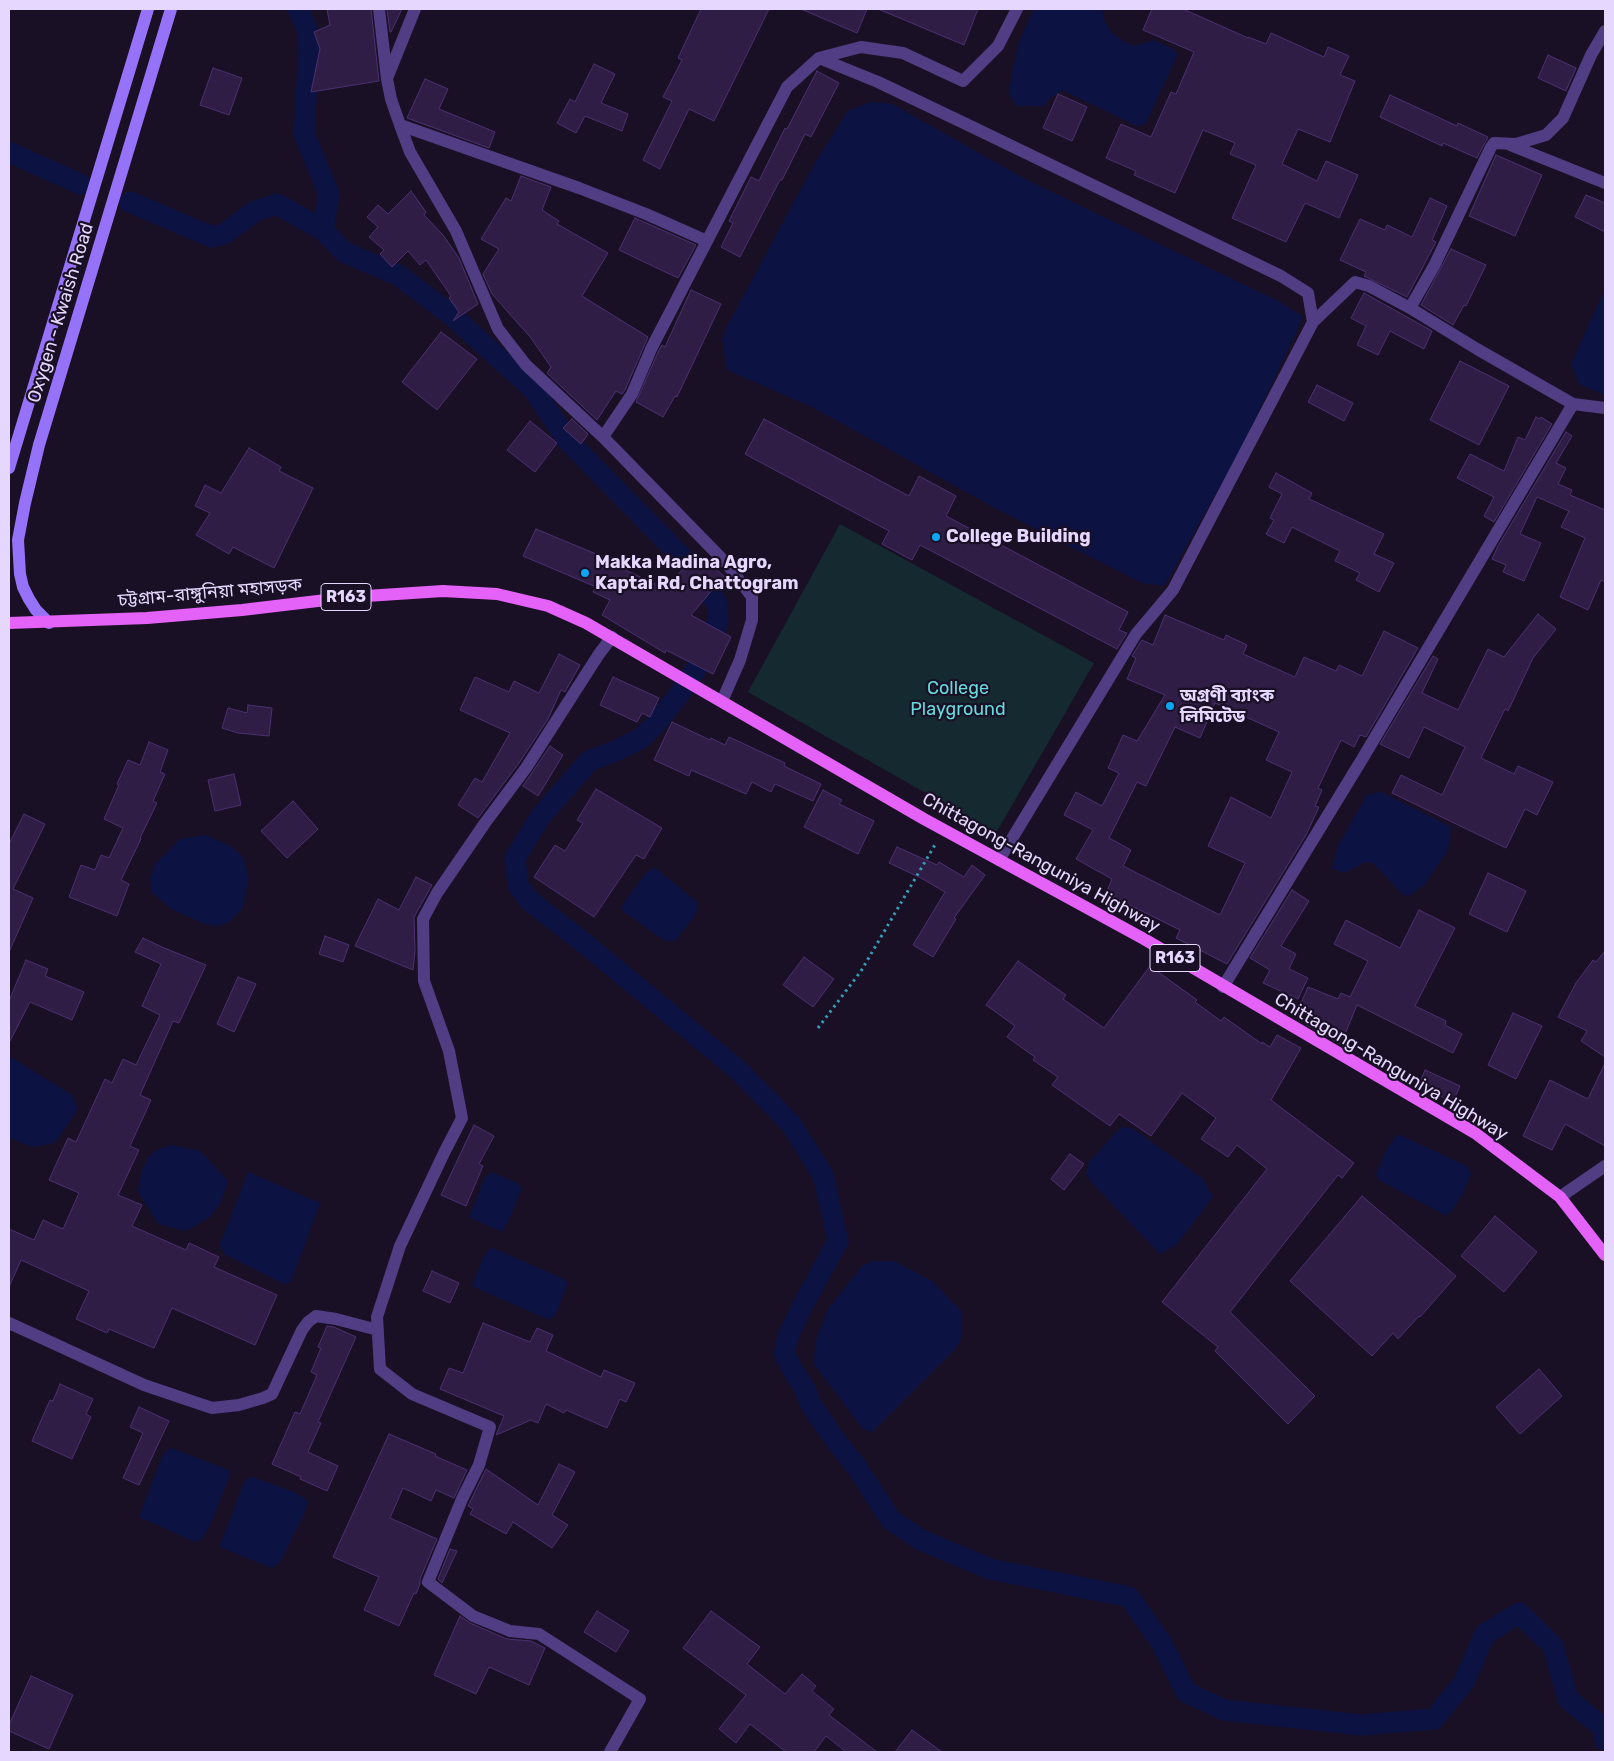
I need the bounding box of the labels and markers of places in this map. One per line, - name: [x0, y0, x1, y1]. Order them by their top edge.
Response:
- place label: College Building: [946, 526, 1091, 548]
- marker: College Building: [930, 531, 942, 543]
- place label: Makka Madina Agro, Kaptai Rd, Chattogram: [595, 552, 798, 594]
- marker: Makka Madina Agro, Kaptai Rd, Chattogram: [579, 567, 591, 579]
- place label: অগ্রণী ব্যাংক লিমিটেড: [1180, 685, 1274, 728]
- marker: অগ্রণী ব্যাংক লিমিটেড: [1164, 700, 1176, 712]

